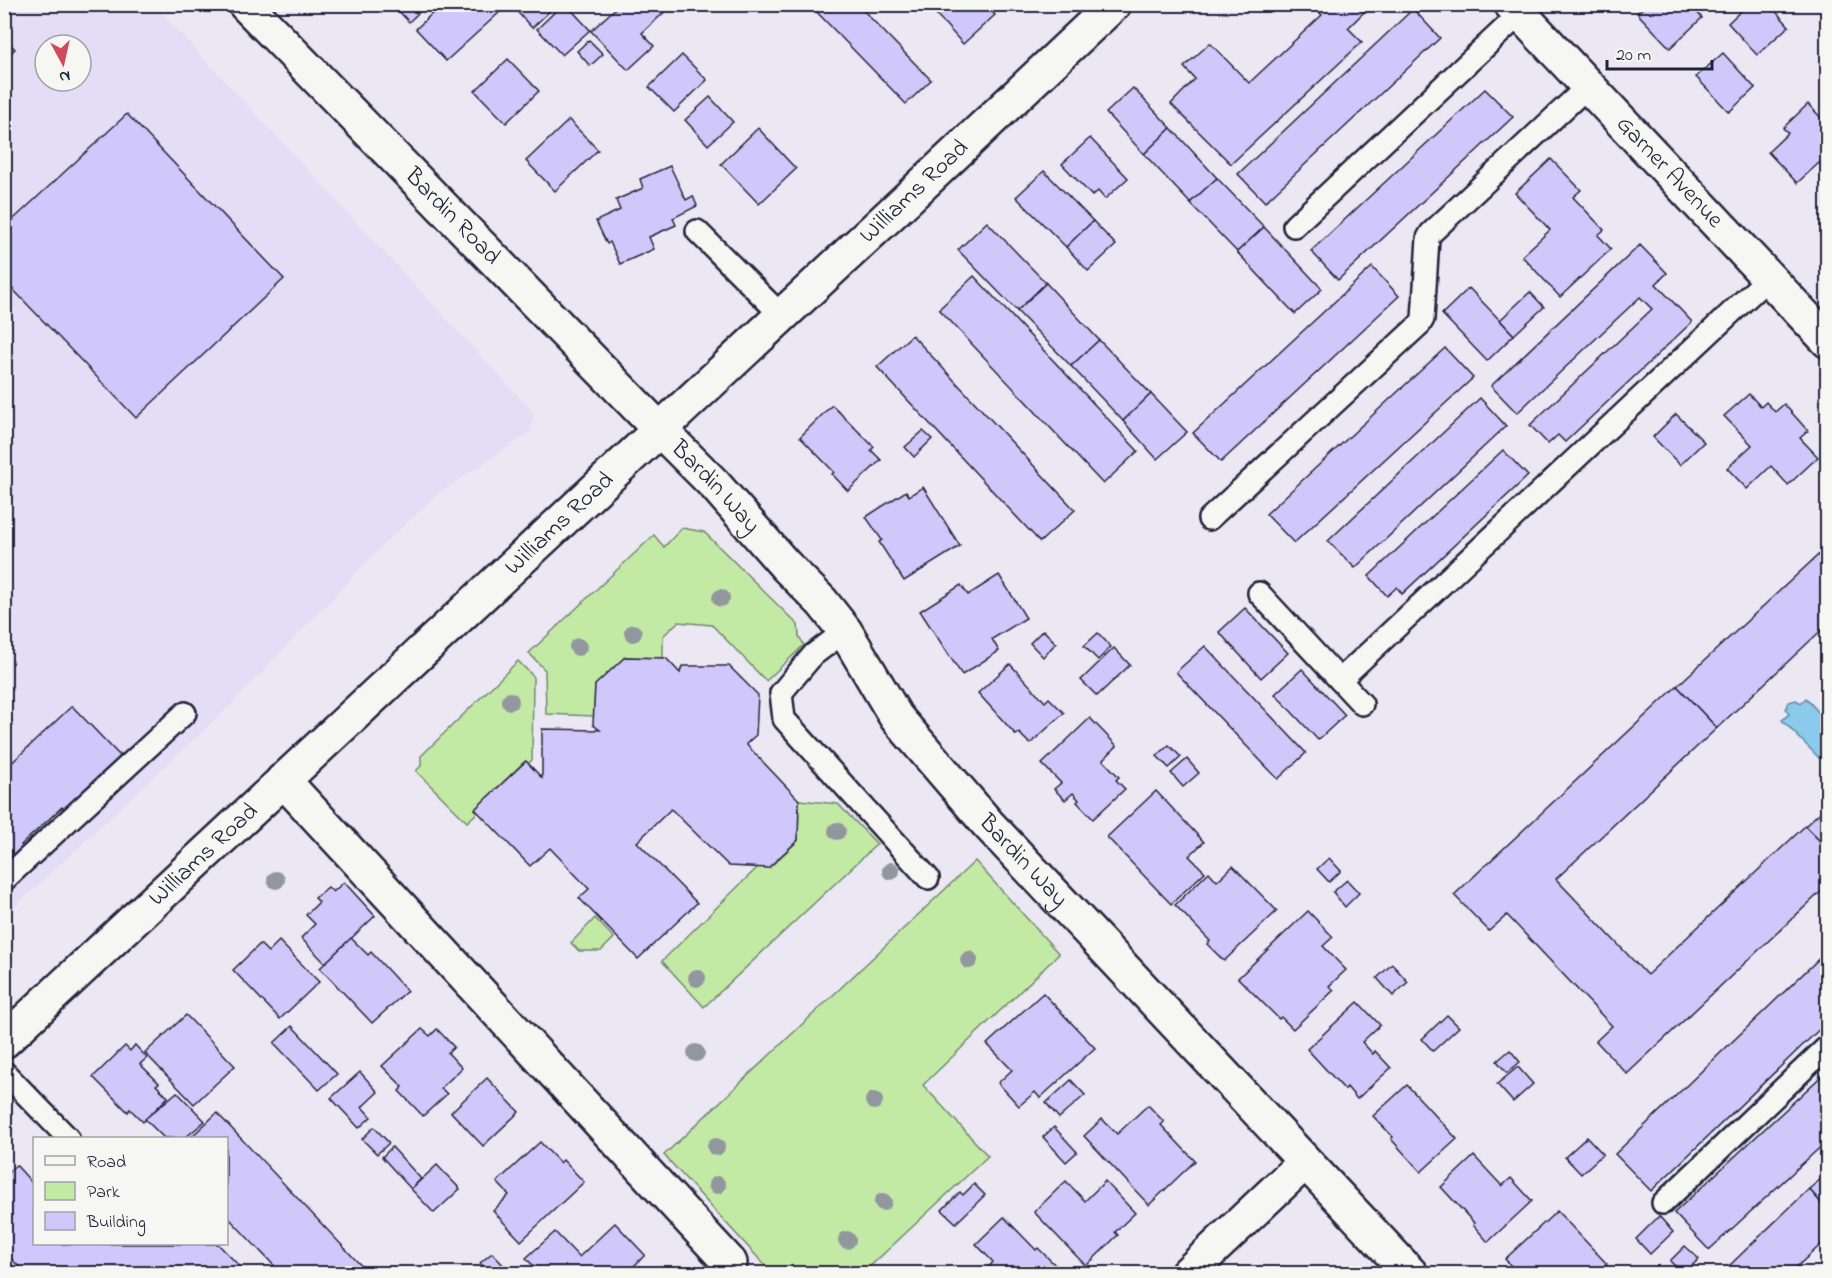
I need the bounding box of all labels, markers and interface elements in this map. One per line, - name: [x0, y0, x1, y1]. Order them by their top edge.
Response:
- north arrow: [33, 33, 93, 93]
- scale bar: [1607, 33, 1712, 71]
- text: 20 m: [1616, 43, 1651, 69]
- text: N: [58, 63, 72, 89]
- street label: Garner Avenue: [1607, 108, 1731, 237]
- street label: Williams Road: [852, 131, 977, 252]
- street label: Bardin Road: [396, 159, 509, 274]
- street label: Bardin Way: [662, 432, 768, 543]
- street label: Williams Road: [497, 463, 623, 584]
- street label: Williams Road: [141, 795, 267, 915]
- street label: Bardin Way: [969, 806, 1076, 917]
- legend: [33, 1137, 228, 1245]
- text: Road: [87, 1150, 126, 1176]
- text: Park: [87, 1180, 120, 1206]
- text: Building: [86, 1210, 146, 1237]

